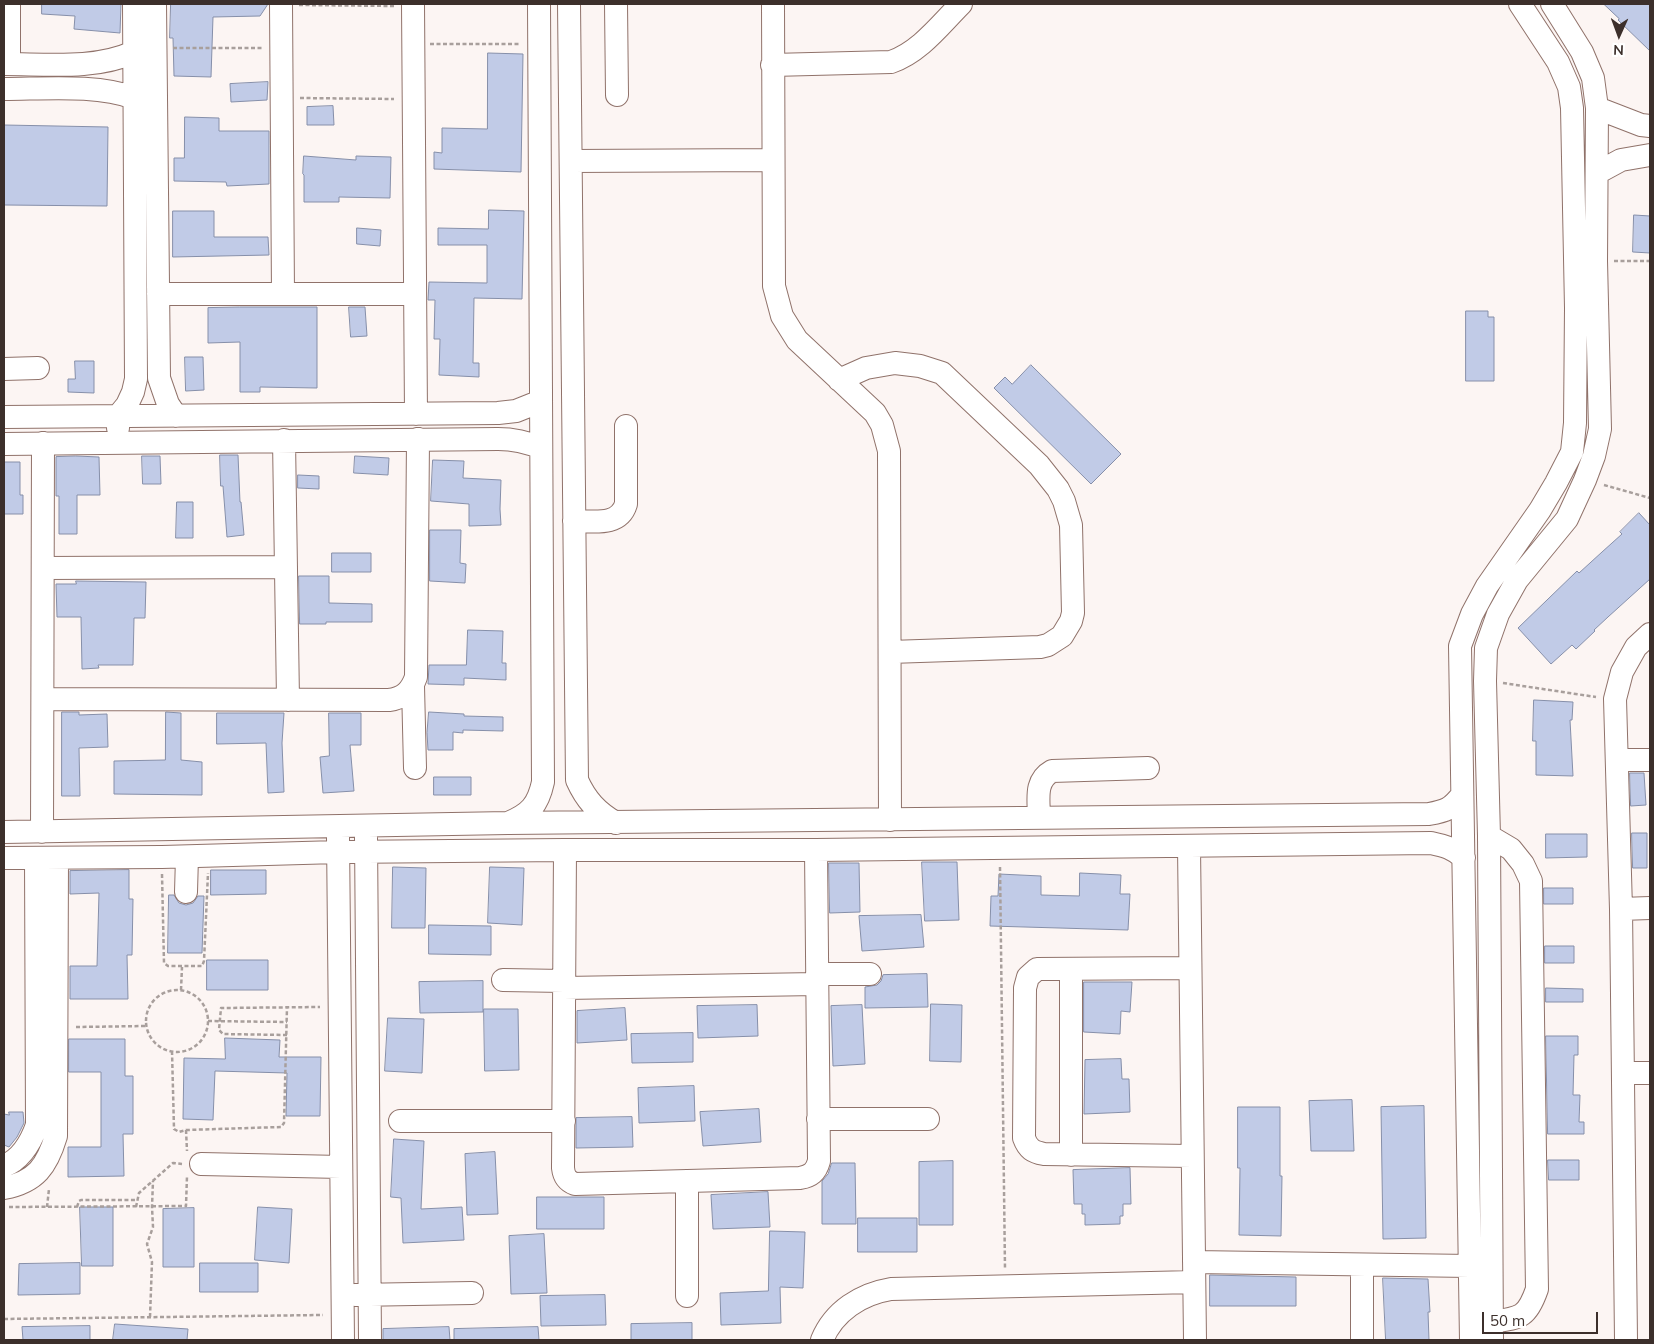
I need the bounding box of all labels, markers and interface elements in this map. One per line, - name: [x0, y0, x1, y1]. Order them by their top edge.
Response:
- north arrow: [1594, 10, 1644, 60]
- text: N: [1613, 41, 1624, 59]
- scale bar: [1484, 1302, 1600, 1334]
- text: 50 m: [1490, 1311, 1525, 1330]

